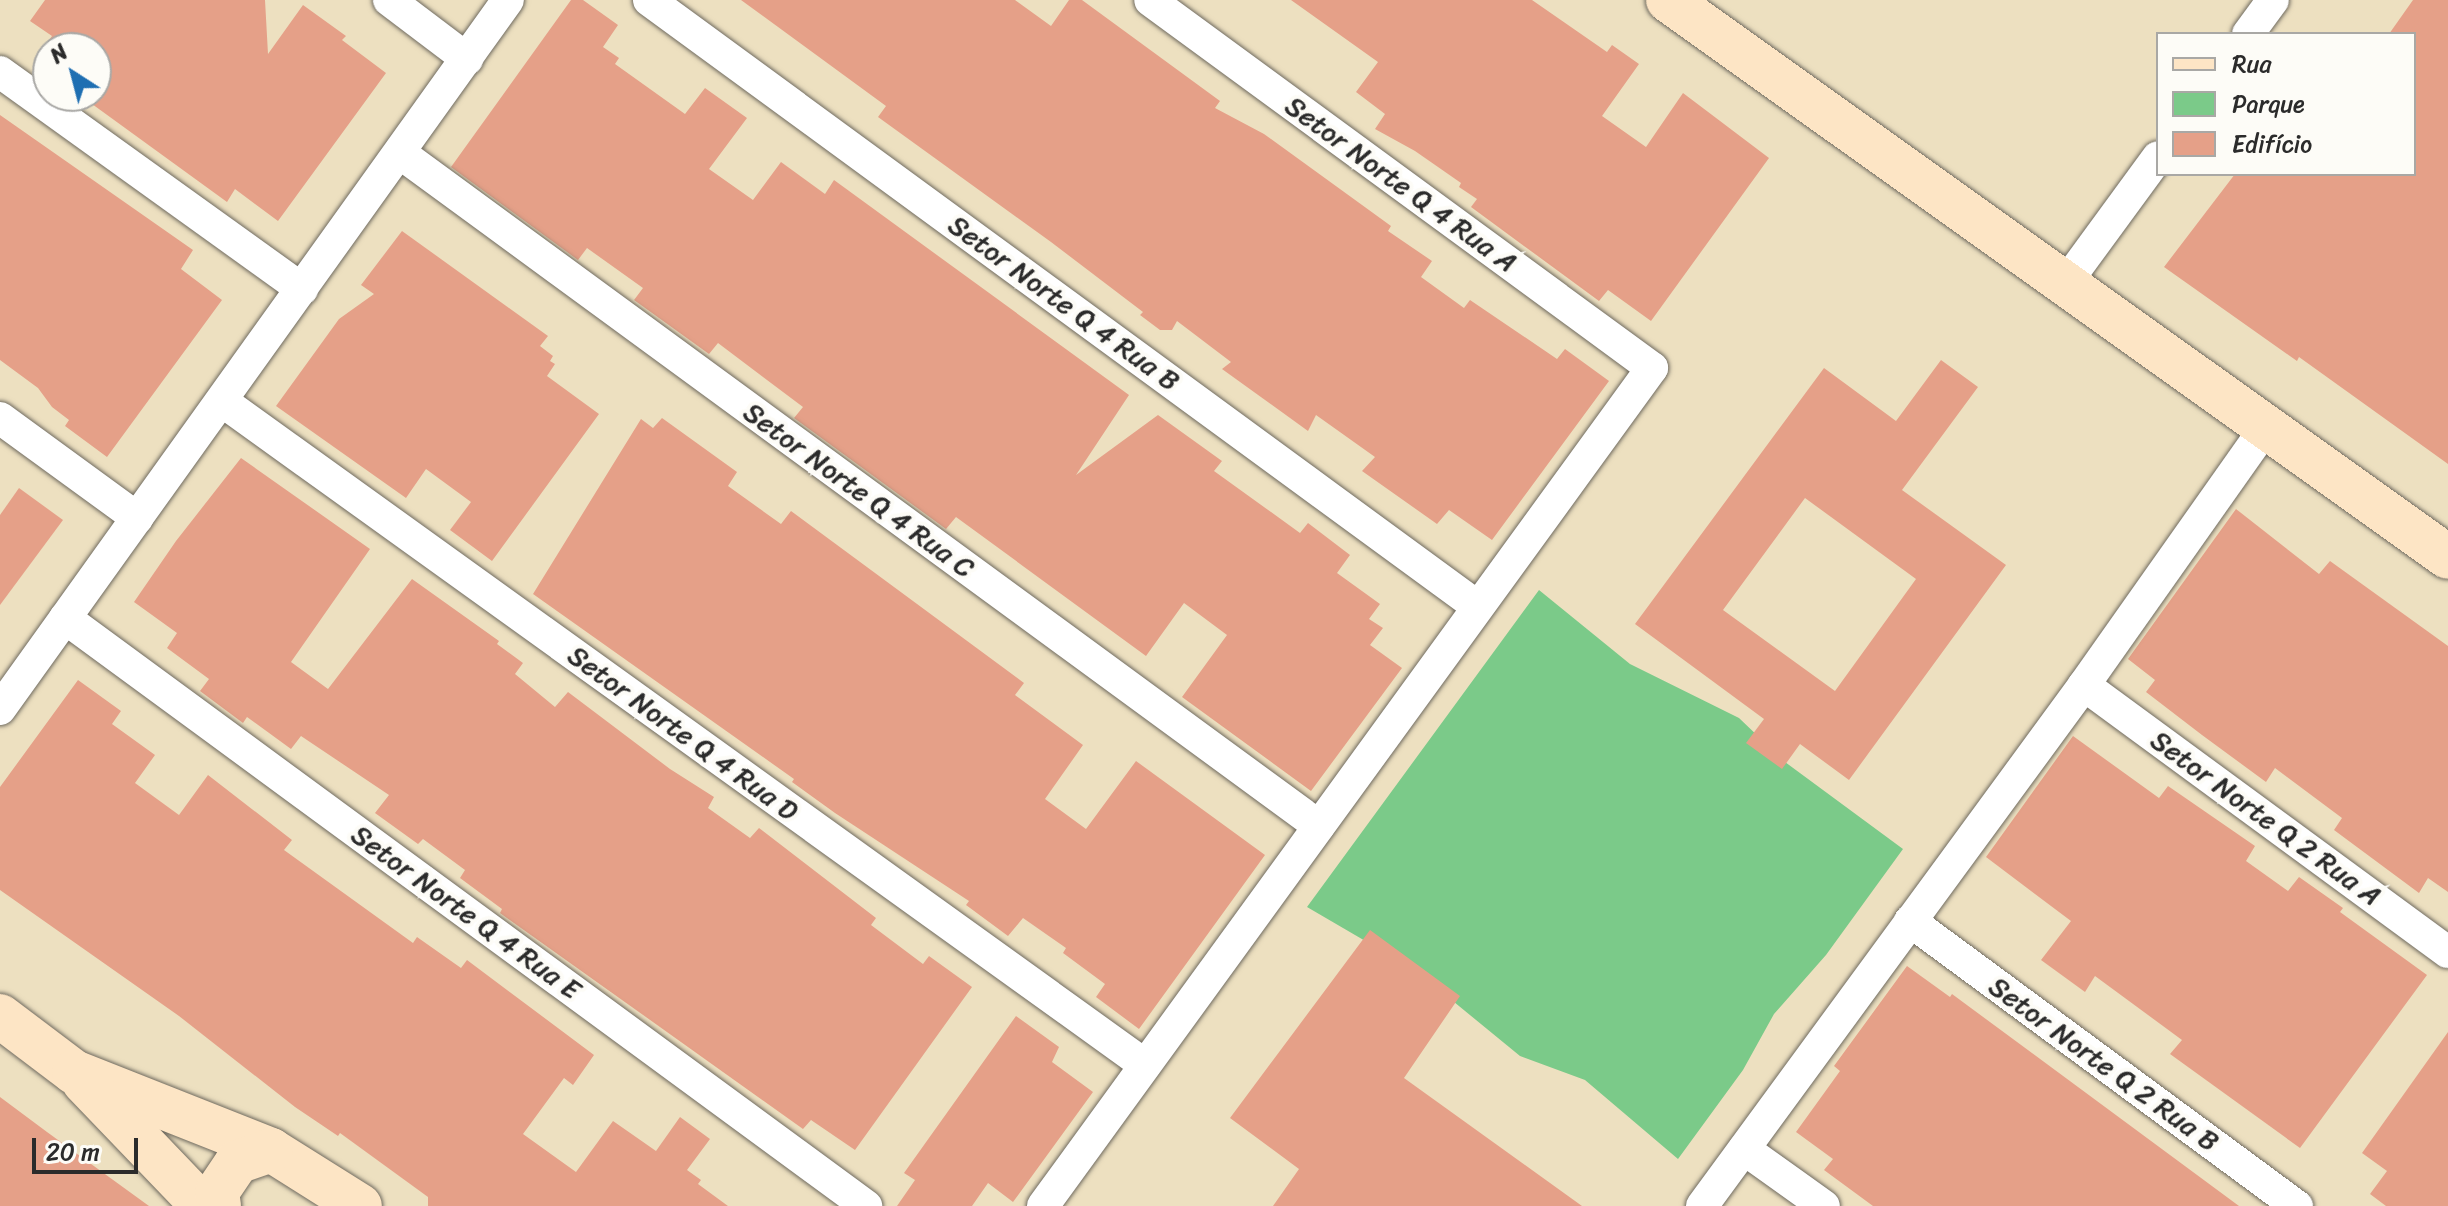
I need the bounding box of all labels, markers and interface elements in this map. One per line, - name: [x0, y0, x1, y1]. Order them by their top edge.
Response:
- north arrow: [32, 32, 112, 112]
- legend: [2156, 32, 2416, 176]
- text: N: [41, 34, 76, 74]
- text: Rua: [2232, 43, 2271, 85]
- text: Parque: [2232, 83, 2305, 125]
- street label: Setor Norte Q 4 Rua A: [1279, 89, 1523, 279]
- text: Edifício: [2232, 123, 2312, 165]
- street label: Setor Norte Q 4 Rua B: [942, 208, 1186, 398]
- street label: Setor Norte Q 4 Rua C: [737, 395, 981, 585]
- street label: Setor Norte Q 4 Rua D: [561, 638, 805, 828]
- street label: Setor Norte Q 2 Rua A: [2144, 723, 2388, 913]
- street label: Setor Norte Q 4 Rua E: [345, 818, 587, 1006]
- street label: Setor Norte Q 2 Rua B: [1982, 969, 2226, 1159]
- scale bar: [36, 1122, 142, 1172]
- text: 20 m: [46, 1131, 100, 1173]

